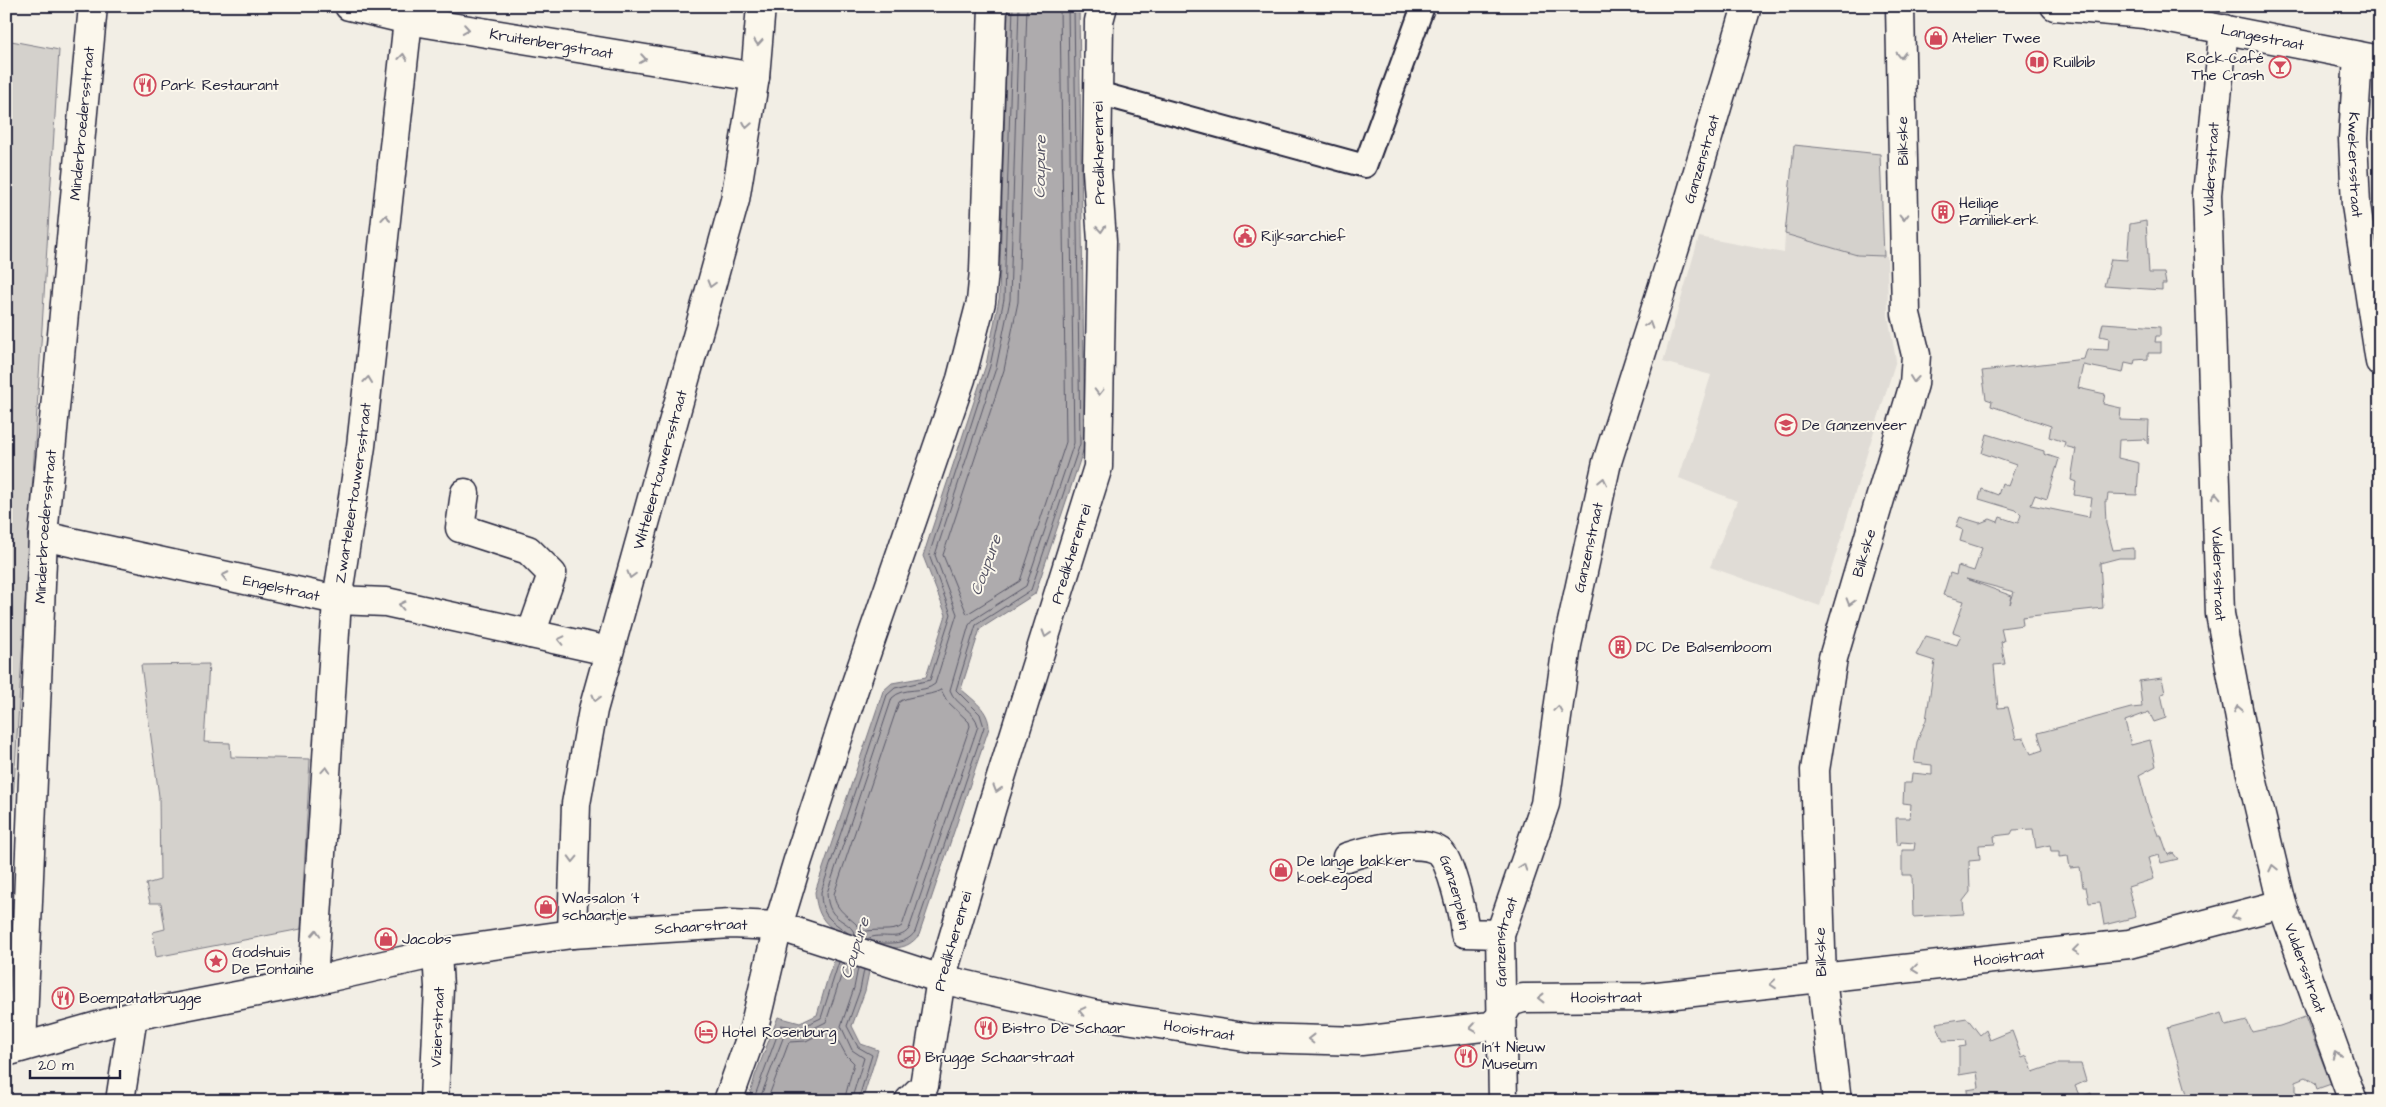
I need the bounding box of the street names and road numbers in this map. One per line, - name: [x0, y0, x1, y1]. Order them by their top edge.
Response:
- street label: Langestraat: [2219, 19, 2306, 55]
- street label: Kruitenbergstraat: [488, 23, 615, 64]
- street label: Minderbroedersstraat: [64, 45, 100, 201]
- street label: Predikherenrei: [1088, 100, 1110, 205]
- street label: Kwekersstraat: [2342, 111, 2368, 219]
- street label: Ganzenstraat: [1678, 112, 1725, 206]
- street label: Bilkske: [1892, 116, 1914, 166]
- street label: Vuldersstraat: [2197, 121, 2225, 217]
- street label: Witteleertouwersstraat: [628, 387, 692, 552]
- street label: Zwarteleertouwersstraat: [329, 402, 376, 585]
- street label: Minderbroedersstraat: [30, 449, 62, 604]
- street label: Ganzenstraat: [1568, 500, 1608, 595]
- street label: Predikherenrei: [1045, 501, 1096, 606]
- street label: Bilkske: [1847, 526, 1881, 580]
- street label: Vuldersstraat: [2207, 527, 2232, 623]
- street label: Engelstraat: [241, 569, 322, 606]
- street label: Ganzenplein: [1434, 851, 1475, 932]
- street label: Predikherenrei: [929, 888, 977, 993]
- street label: Ganzenstraat: [1489, 894, 1523, 987]
- street label: Schaarstraat: [654, 913, 748, 939]
- street label: Vuldersstraat: [2279, 920, 2331, 1016]
- street label: Bilkske: [1810, 927, 1832, 977]
- street label: Hooistraat: [1972, 943, 2046, 972]
- street label: Vizierstraat: [425, 986, 450, 1068]
- street label: Hooistraat: [1570, 987, 1642, 1008]
- street label: Hooistraat: [1162, 1014, 1236, 1046]

